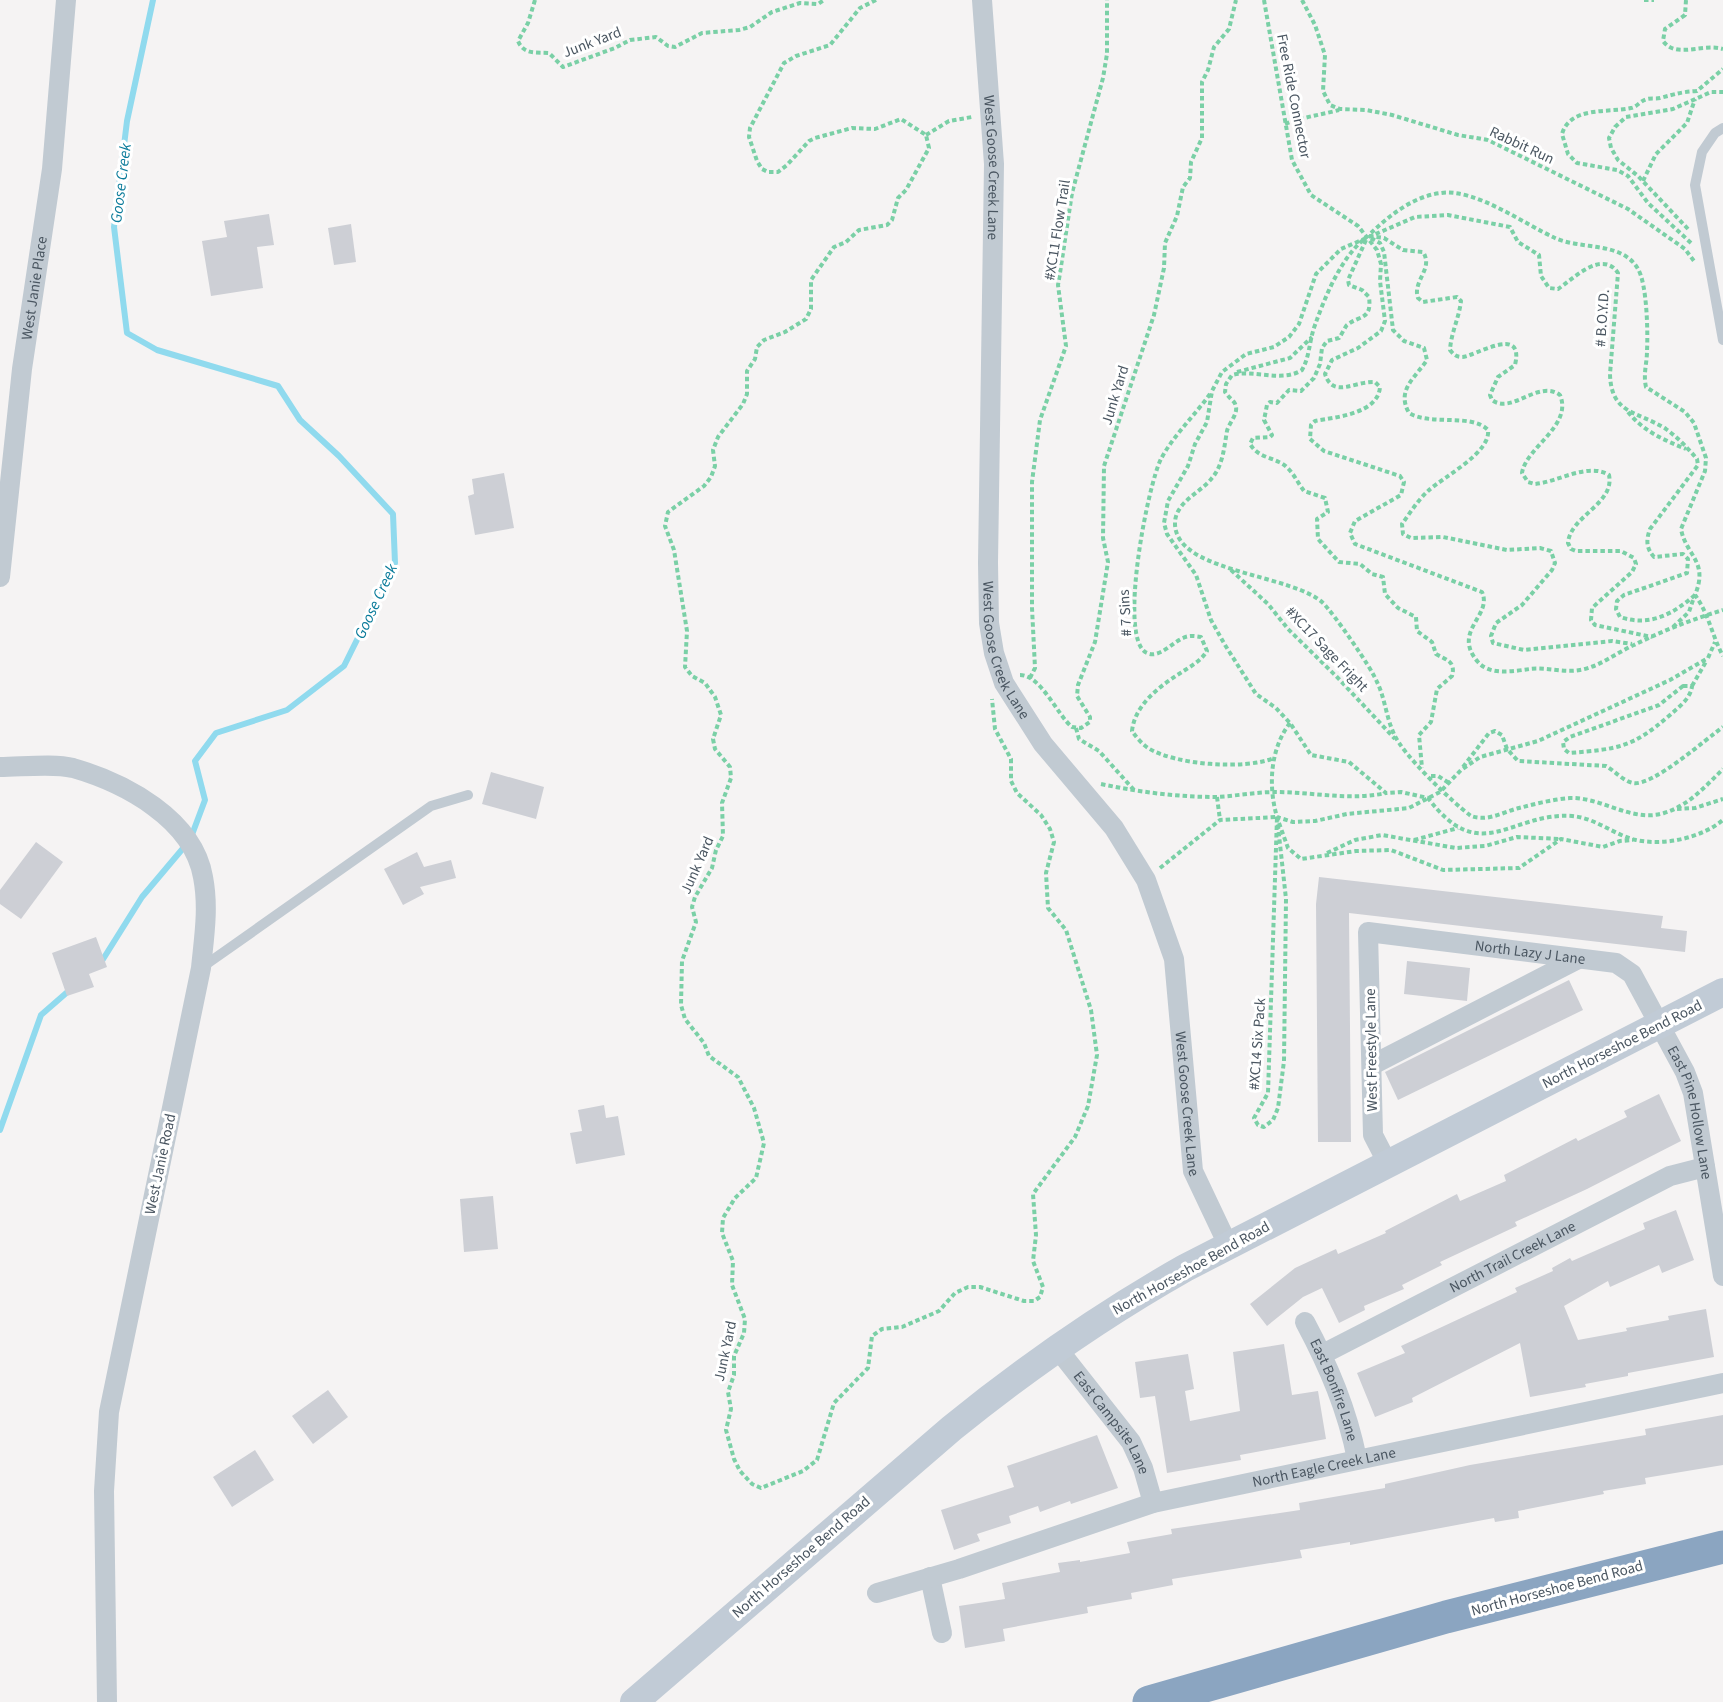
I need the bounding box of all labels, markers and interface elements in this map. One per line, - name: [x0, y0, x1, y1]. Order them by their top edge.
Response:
- street label: Junk Yard: [560, 22, 624, 63]
- street label: Free Ride Connector: [1271, 32, 1316, 161]
- street label: West Goose Creek Lane: [978, 94, 1004, 240]
- street label: Rabbit Run: [1486, 121, 1558, 170]
- water label: Goose Creek: [105, 142, 137, 224]
- street label: #XC11 Flow Trail: [1039, 178, 1076, 282]
- street label: West Janie Place: [17, 235, 53, 341]
- street label: # B.O.Y.D.: [1590, 288, 1615, 348]
- street label: Junk Yard: [1097, 363, 1134, 427]
- water label: Goose Creek: [349, 560, 403, 642]
- street label: West Goose Creek Lane: [977, 581, 1035, 724]
- street label: # 7 Sins: [1114, 589, 1137, 637]
- street label: #XC17 Sage Fright: [1280, 602, 1373, 697]
- street label: Junk Yard: [675, 833, 719, 897]
- street label: North Lazy J Lane: [1473, 935, 1586, 970]
- street label: West Freestyle Lane: [1360, 988, 1383, 1112]
- street label: North Horseshoe Bend Road: [1539, 995, 1706, 1094]
- street label: #XC14 Six Pack: [1244, 997, 1271, 1091]
- street label: West Goose Creek Lane: [1170, 1030, 1204, 1180]
- street label: East Pine Hollow Lane: [1662, 1042, 1717, 1181]
- street label: West Janie Road: [140, 1112, 181, 1216]
- street label: North Horseshoe Bend Road: [1109, 1216, 1274, 1321]
- street label: North Trail Creek Lane: [1446, 1216, 1579, 1298]
- street label: Junk Yard: [709, 1319, 742, 1383]
- street label: East Bonfire Lane: [1304, 1335, 1363, 1443]
- street label: East Campsite Lane: [1068, 1367, 1154, 1477]
- street label: North Eagle Creek Lane: [1250, 1442, 1398, 1493]
- street label: North Horseshoe Bend Road: [728, 1491, 875, 1623]
- street label: North Horseshoe Bend Road: [1469, 1555, 1645, 1622]

